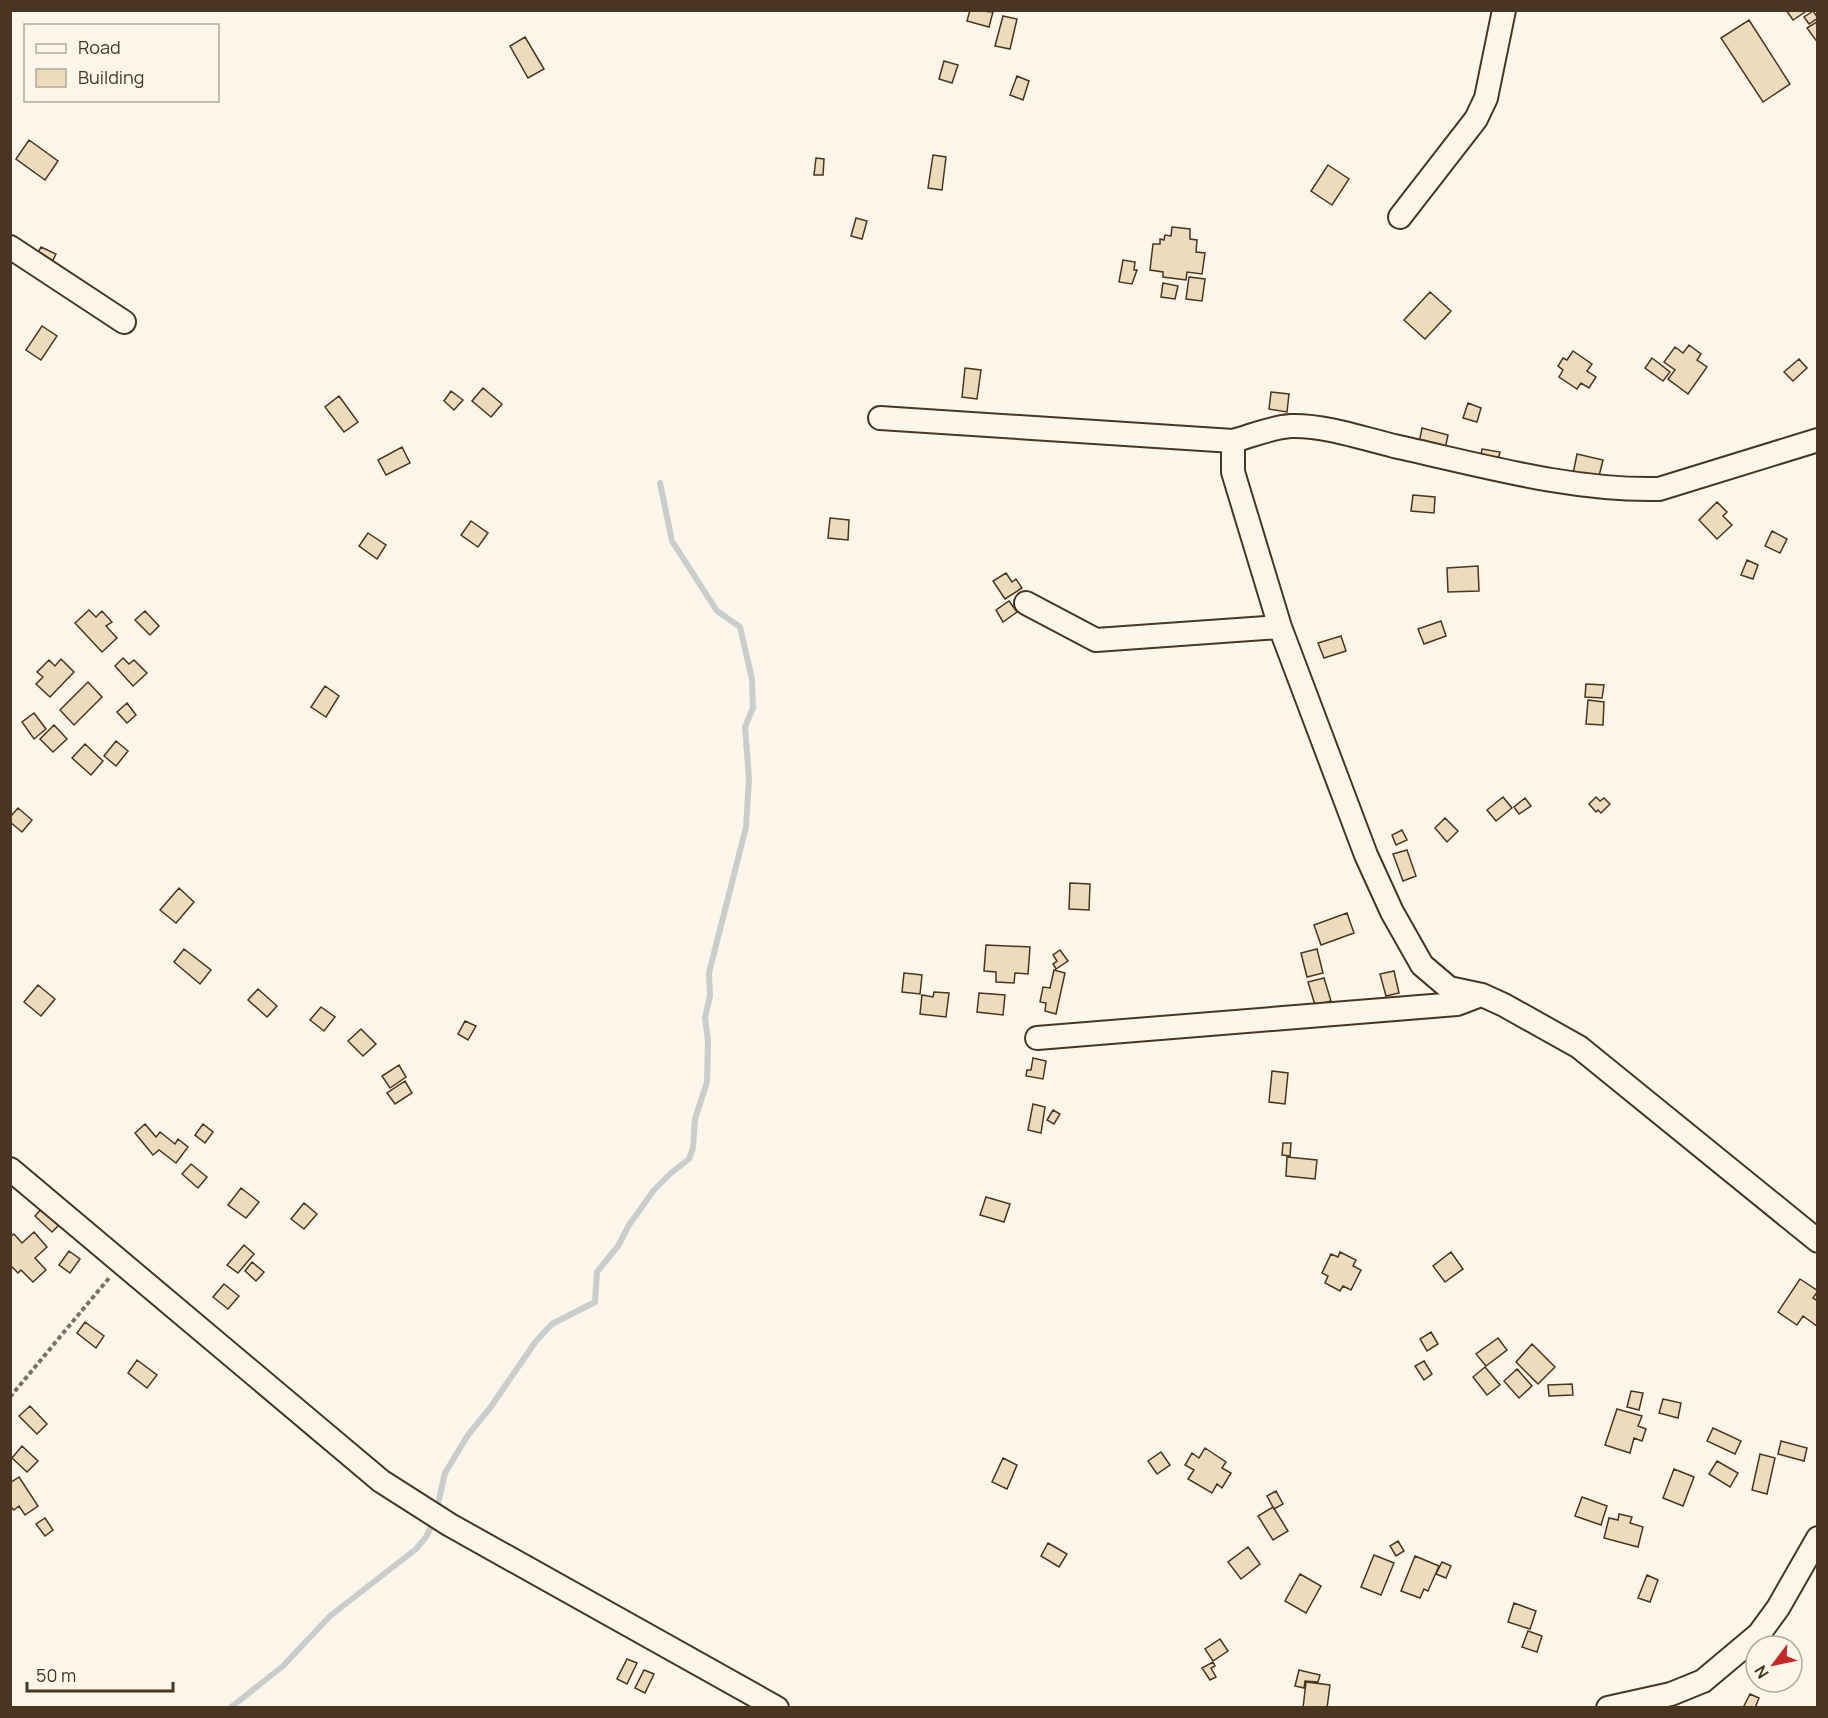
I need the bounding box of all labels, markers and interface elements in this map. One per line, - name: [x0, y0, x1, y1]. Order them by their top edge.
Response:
- legend: [24, 24, 219, 102]
- text: Road: [78, 35, 121, 59]
- text: Building: [78, 65, 144, 89]
- north arrow: [1744, 1634, 1804, 1694]
- scale bar: [27, 1655, 172, 1693]
- text: N: [1749, 1661, 1774, 1683]
- text: 50 m: [36, 1663, 76, 1687]

